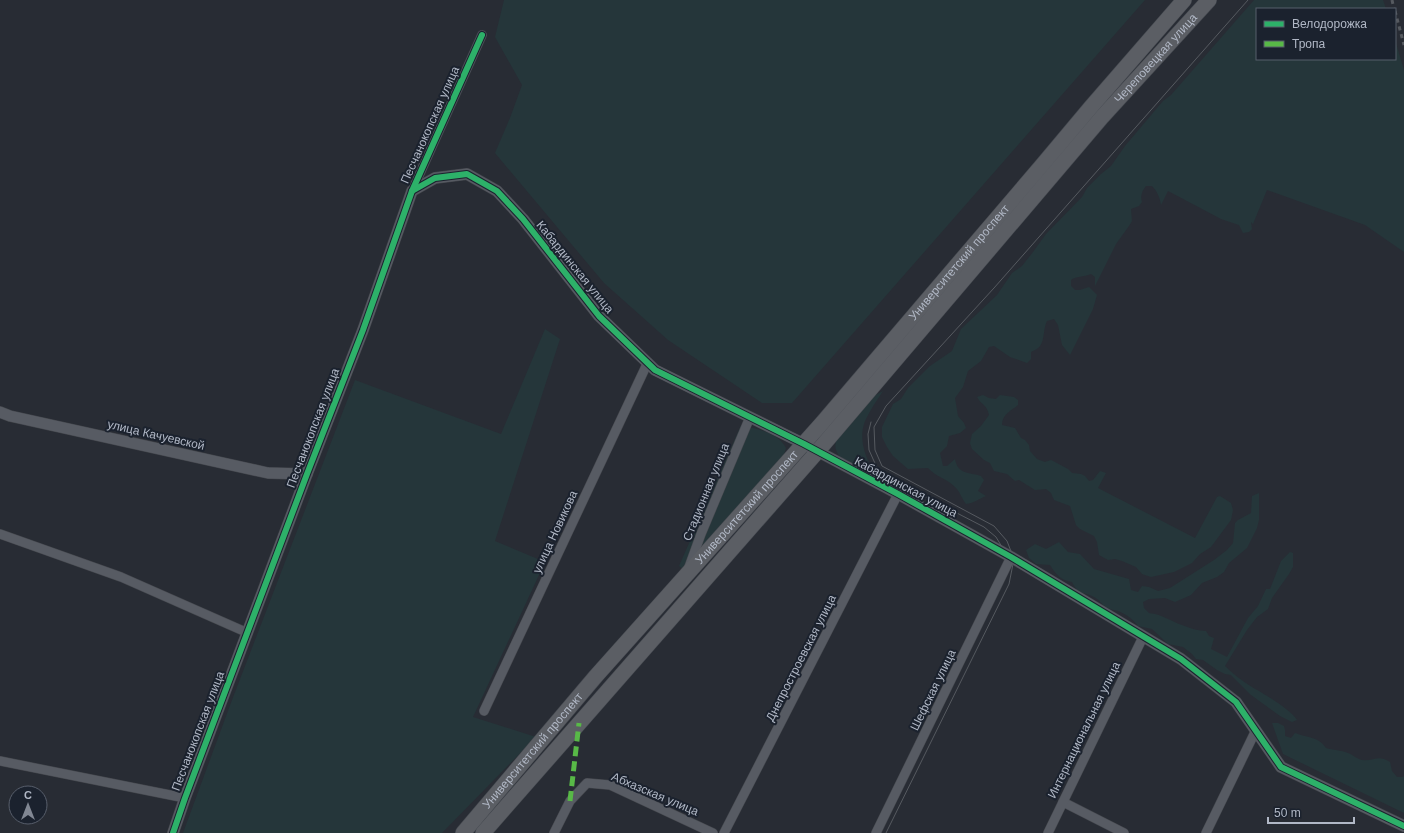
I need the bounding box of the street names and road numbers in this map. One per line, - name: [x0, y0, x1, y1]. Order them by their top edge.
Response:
- street label: Череповецкая улица: [1111, 11, 1200, 106]
- street label: Песчанокопская улица: [398, 64, 462, 186]
- street label: Университетский проспект: [906, 201, 1013, 323]
- street label: Кабардинская улица: [533, 218, 617, 316]
- street label: Песчанокопская улица: [284, 366, 342, 490]
- street label: улица Качуевской: [106, 417, 206, 453]
- street label: Стадионная улица: [680, 441, 732, 543]
- street label: Университетский проспект: [692, 447, 802, 567]
- street label: Кабардинская улица: [852, 454, 960, 520]
- street label: улица Новикова: [530, 488, 580, 576]
- street label: Днепростроевская улица: [763, 592, 839, 724]
- street label: Шефская улица: [907, 647, 959, 733]
- street label: Интернациональная улица: [1045, 659, 1123, 801]
- street label: Песчанокопская улица: [169, 669, 227, 793]
- street label: Университетский проспект: [480, 689, 586, 811]
- street label: Абхазская улица: [609, 769, 701, 819]

